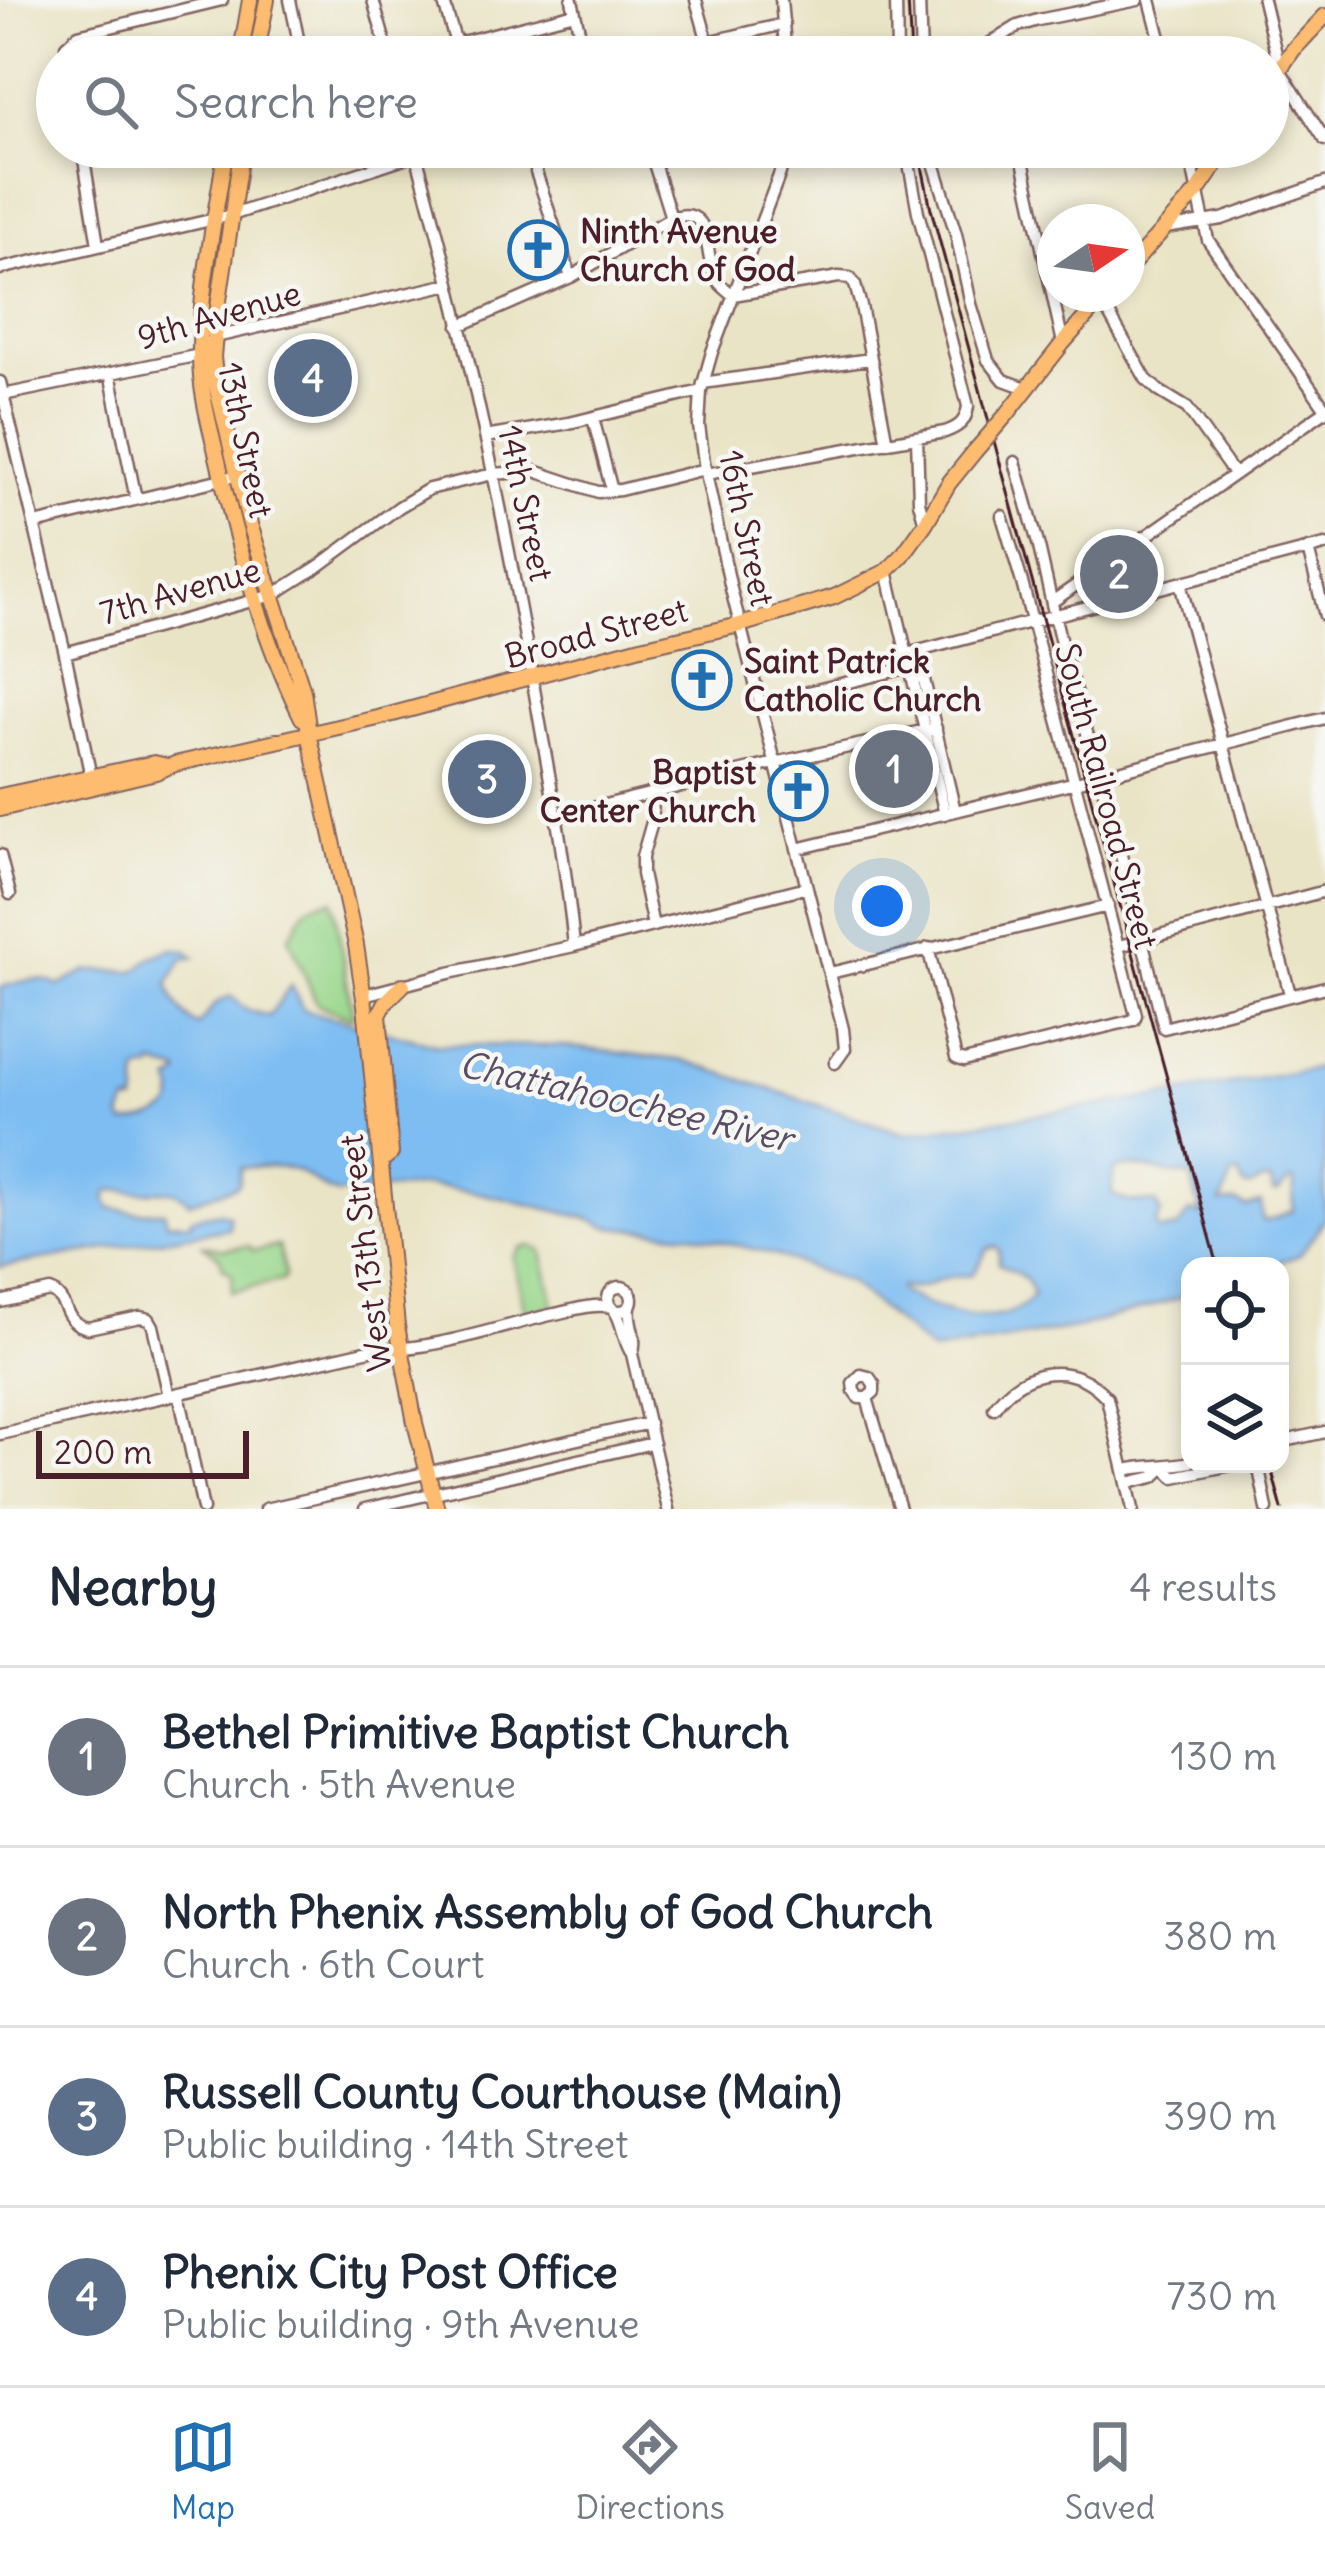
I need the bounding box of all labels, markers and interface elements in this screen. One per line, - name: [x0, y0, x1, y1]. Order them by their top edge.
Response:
- search box: [36, 36, 1289, 168]
- icon: search: [78, 69, 144, 135]
- text: Search here: [174, 74, 418, 130]
- north arrow: [1037, 204, 1145, 312]
- place label: Ninth Avenue Church of God: [580, 210, 796, 290]
- church icon: Ninth Avenue Church of God: [507, 219, 569, 281]
- street label: 9th Avenue: [133, 272, 305, 358]
- pin: 4: [274, 333, 352, 423]
- street label: 13th Street: [209, 358, 283, 522]
- street label: 14th Street: [489, 421, 563, 585]
- street label: 16th Street: [710, 446, 784, 610]
- pin: 2: [1080, 529, 1158, 619]
- street label: 7th Avenue: [95, 548, 265, 634]
- street label: Broad Street: [500, 588, 692, 678]
- street label: South Railroad Street: [1046, 639, 1168, 953]
- place label: Saint Patrick Catholic Church: [744, 640, 981, 720]
- church icon: Saint Patrick Catholic Church: [671, 649, 733, 711]
- pin: 1: [855, 724, 933, 814]
- pin: 3: [448, 734, 526, 824]
- place label: Baptist Center Church: [540, 751, 756, 831]
- church icon: Baptist Center Church: [767, 760, 829, 822]
- your location: [852, 876, 912, 936]
- water label: Chattahoochee River: [455, 1041, 801, 1163]
- street label: West 13th Street: [330, 1132, 400, 1374]
- map controls: [1181, 1257, 1289, 1473]
- button: locate: [1181, 1257, 1289, 1365]
- button: layers: [1181, 1365, 1289, 1473]
- scale bar: [36, 1425, 249, 1478]
- text: 200 m: [54, 1431, 152, 1473]
- text: Nearby: [48, 1555, 217, 1619]
- text: 4 results: [1129, 1563, 1277, 1612]
- text: Bethel Primitive Baptist Church: [162, 1704, 790, 1760]
- text: 1: [79, 1732, 95, 1781]
- text: 130 m: [1170, 1732, 1277, 1781]
- text: Church · 5th Avenue: [162, 1760, 516, 1809]
- text: North Phenix Assembly of God Church: [162, 1884, 933, 1940]
- text: 2: [76, 1912, 98, 1961]
- text: 380 m: [1163, 1912, 1277, 1961]
- text: Church · 6th Court: [162, 1940, 484, 1989]
- text: Russell County Courthouse (Main): [162, 2064, 842, 2120]
- text: 3: [76, 2092, 98, 2141]
- text: 390 m: [1163, 2092, 1277, 2141]
- text: Public building · 14th Street: [162, 2120, 628, 2169]
- text: Phenix City Post Office: [162, 2244, 618, 2300]
- text: 4: [76, 2272, 98, 2321]
- text: 730 m: [1167, 2272, 1277, 2321]
- text: Public building · 9th Avenue: [162, 2300, 639, 2349]
- tab: Map: [170, 2414, 236, 2528]
- tab: Directions: [576, 2414, 725, 2528]
- tab: Saved: [1065, 2414, 1155, 2528]

